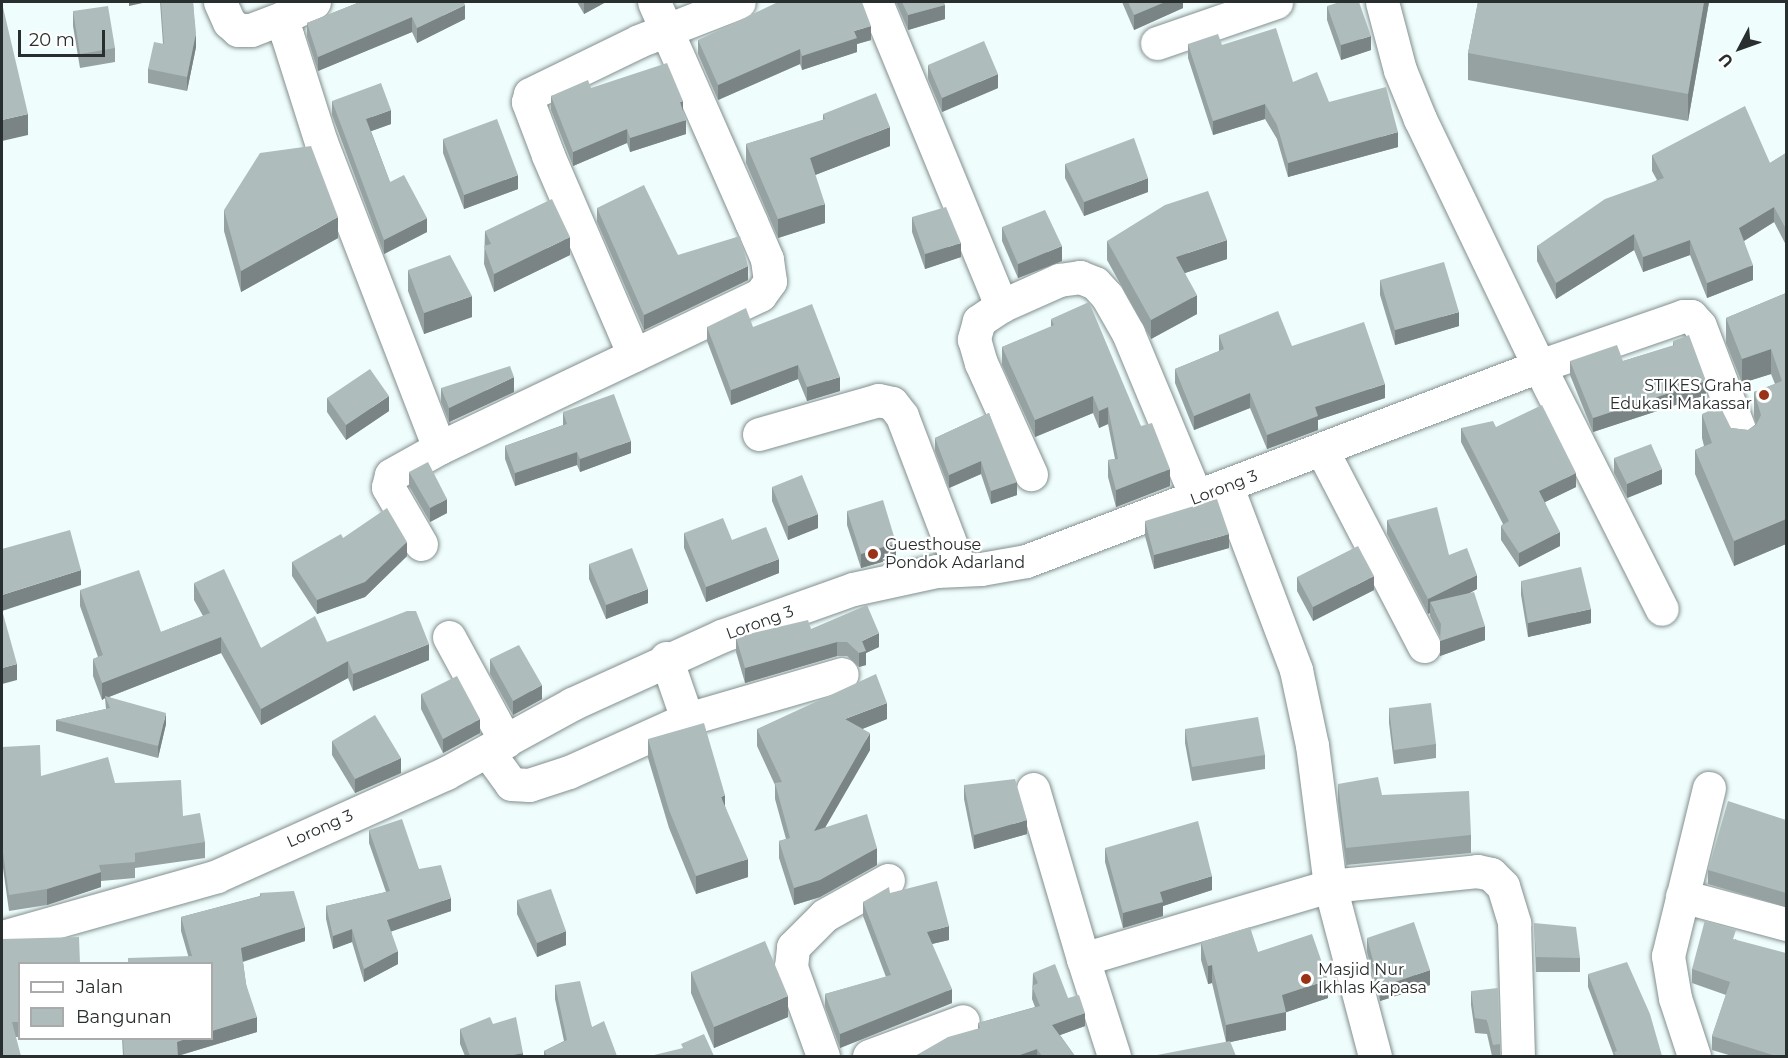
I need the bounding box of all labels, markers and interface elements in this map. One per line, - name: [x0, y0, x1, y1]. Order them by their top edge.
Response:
- scale bar: [21, 18, 108, 56]
- north arrow: [1710, 18, 1770, 78]
- text: 20 m: [29, 29, 75, 51]
- text: U: [1715, 49, 1737, 71]
- place label: STIKES Graha Edukasi Makassar: [1610, 376, 1752, 414]
- marker: STIKES Graha Edukasi Makassar: [1757, 388, 1771, 402]
- street label: Lorong 3: [1188, 466, 1260, 510]
- place label: Guesthouse Pondok Adarland: [885, 535, 1025, 573]
- marker: Guesthouse Pondok Adarland: [866, 547, 880, 561]
- street label: Lorong 3: [724, 602, 796, 644]
- street label: Lorong 3: [284, 806, 356, 852]
- place label: Masjid Nur Ikhlas Kapasa: [1318, 960, 1427, 998]
- legend: [18, 962, 213, 1040]
- marker: Masjid Nur Ikhlas Kapasa: [1299, 972, 1313, 986]
- text: Jalan: [76, 976, 123, 998]
- text: Bangunan: [76, 1006, 172, 1028]

